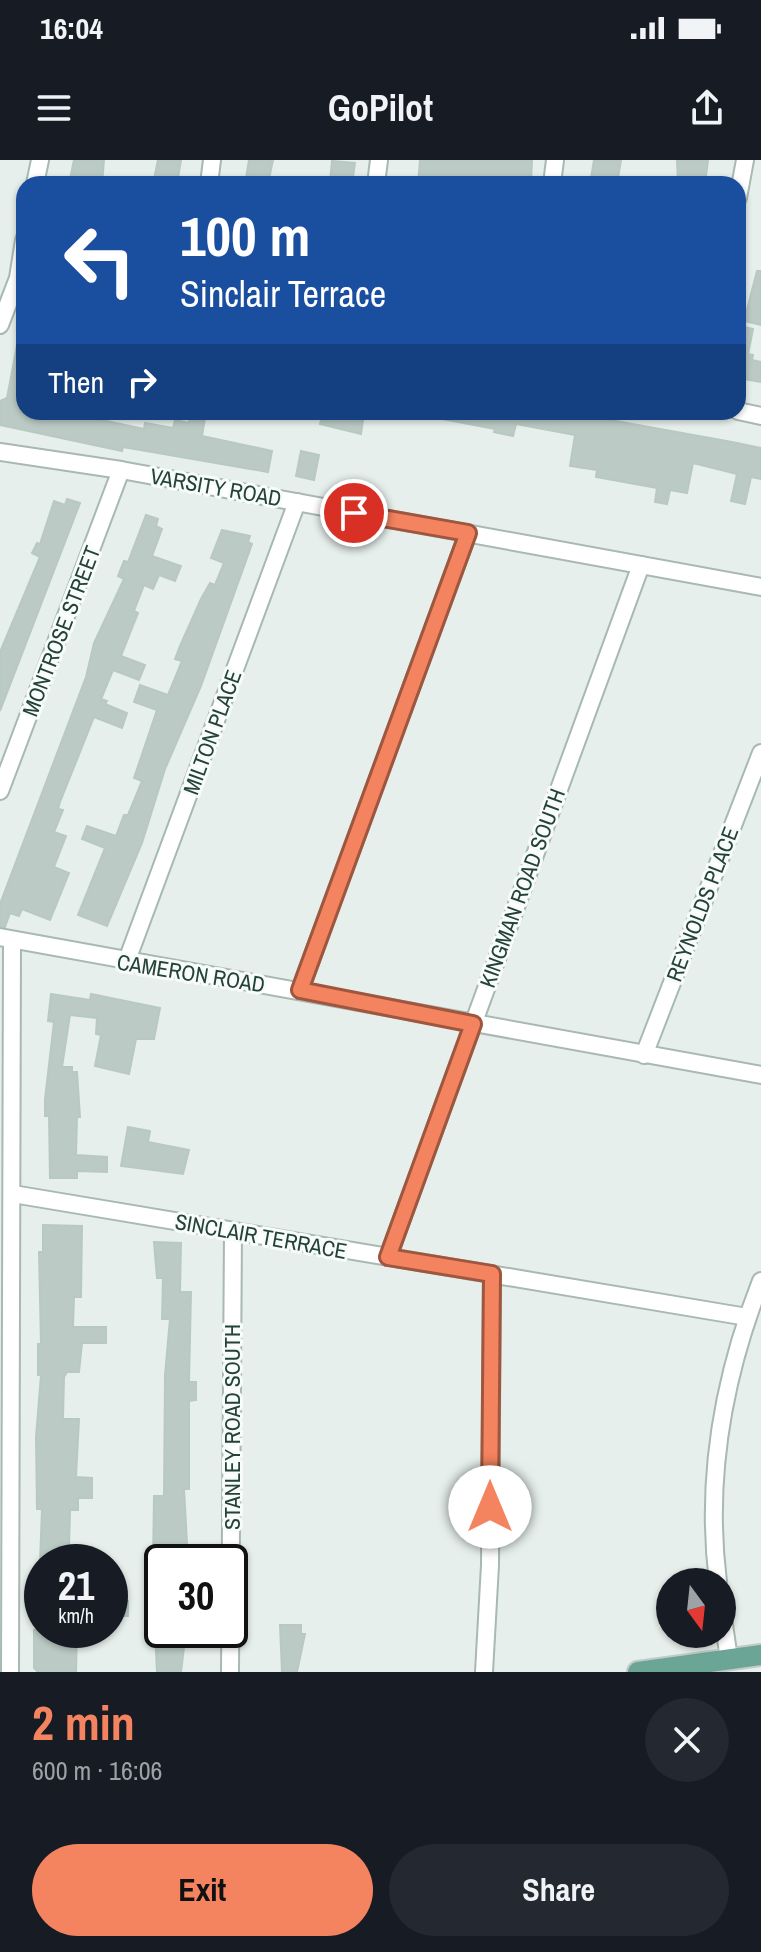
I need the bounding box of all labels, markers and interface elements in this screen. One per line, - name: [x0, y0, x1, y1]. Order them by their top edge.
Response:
- text: 16:04: [40, 8, 103, 48]
- text: GoPilot: [328, 84, 433, 132]
- icon: menu: [32, 86, 76, 130]
- icon: share: [685, 86, 729, 130]
- text: 100 m: [180, 198, 310, 273]
- icon: left: [48, 208, 152, 312]
- text: Sinclair Terrace: [180, 270, 386, 318]
- icon: right: [120, 360, 164, 404]
- text: Then: [48, 362, 104, 402]
- street label: VARSITY ROAD: [148, 461, 284, 513]
- pin: [320, 479, 388, 547]
- icon: arrive: [332, 491, 376, 535]
- street label: MONTROSE STREET: [15, 541, 107, 721]
- street label: MILTON PLACE: [176, 665, 248, 799]
- street label: KINGMAN ROAD SOUTH: [472, 784, 572, 992]
- street label: REYNOLDS PLACE: [659, 822, 745, 986]
- street label: CAMERON ROAD: [115, 947, 267, 999]
- street label: SINCLAIR TERRACE: [173, 1206, 349, 1266]
- street label: STANLEY ROAD SOUTH: [217, 1324, 247, 1530]
- position arrow: [448, 1465, 532, 1549]
- speed limit sign: 30: [144, 1544, 248, 1648]
- text: 21: [58, 1559, 94, 1612]
- north arrow: [656, 1568, 736, 1648]
- map controls: [656, 1568, 736, 1648]
- text: km/h: [58, 1602, 94, 1629]
- text: 2 min: [32, 1690, 135, 1755]
- button: close: [645, 1698, 729, 1782]
- text: 600 m · 16:06: [32, 1753, 162, 1788]
- button: Exit: [32, 1844, 373, 1936]
- button: Share: [389, 1844, 729, 1936]

